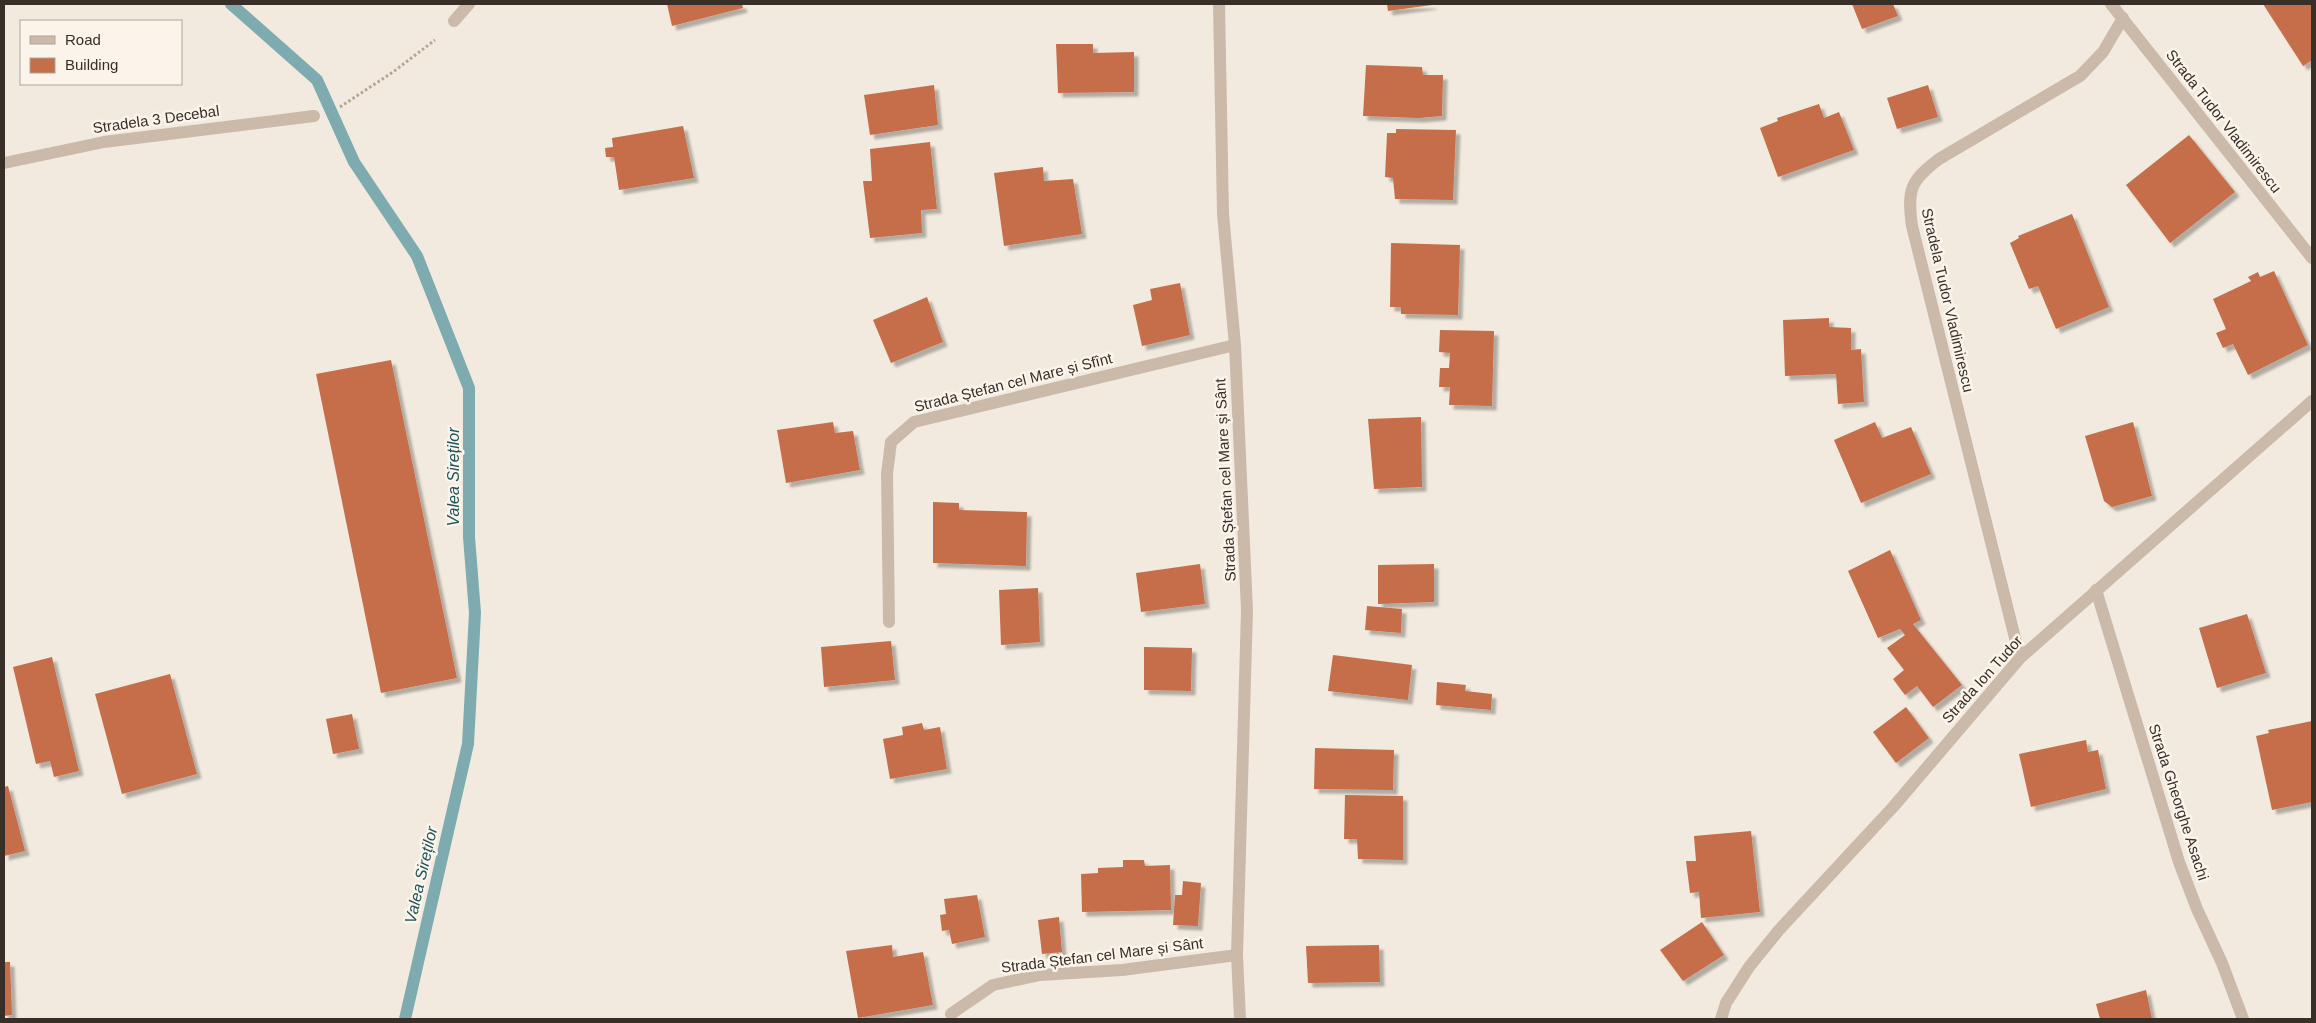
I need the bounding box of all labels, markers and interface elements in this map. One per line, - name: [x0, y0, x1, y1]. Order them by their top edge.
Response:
- legend: [20, 20, 182, 85]
- text: Road: [65, 31, 101, 48]
- street label: Strada Tudor Vladimirescu: [2163, 46, 2285, 196]
- text: Building: [65, 56, 118, 73]
- street label: Stradela 3 Decebal: [92, 102, 220, 136]
- street label: Stradela Tudor Vladimirescu: [1919, 206, 1977, 394]
- street label: Strada Ștefan cel Mare și Sfînt: [912, 349, 1115, 415]
- street label: Strada Ștefan cel Mare și Sânt: [1211, 377, 1239, 582]
- water label: Valea Sireților: [445, 427, 462, 527]
- street label: Strada Ion Tudor: [1938, 632, 2026, 726]
- street label: Strada Gheorghe Asachi: [2146, 722, 2212, 882]
- water label: Valea Sireților: [402, 824, 441, 925]
- street label: Strada Ștefan cel Mare și Sânt: [1000, 934, 1205, 976]

